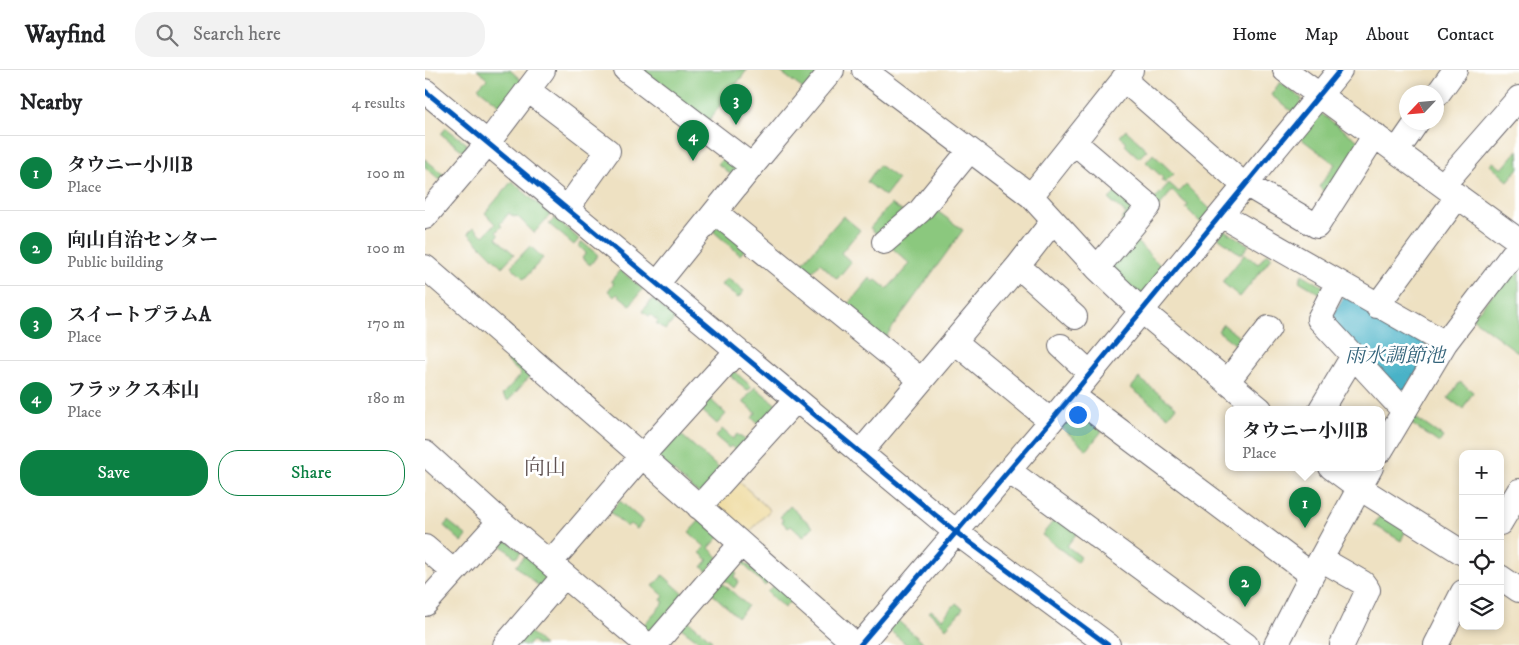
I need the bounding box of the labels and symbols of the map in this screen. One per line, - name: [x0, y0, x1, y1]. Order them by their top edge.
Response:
- pin: 3: [720, 84, 752, 125]
- north arrow: [1399, 85, 1444, 130]
- pin: 4: [677, 120, 709, 161]
- water label: 雨水調節池: [1345, 344, 1447, 369]
- your location: [1065, 402, 1091, 428]
- district label: 向山: [524, 455, 566, 481]
- pin: 1: [1289, 487, 1321, 528]
- pin: 2: [1229, 566, 1261, 607]

